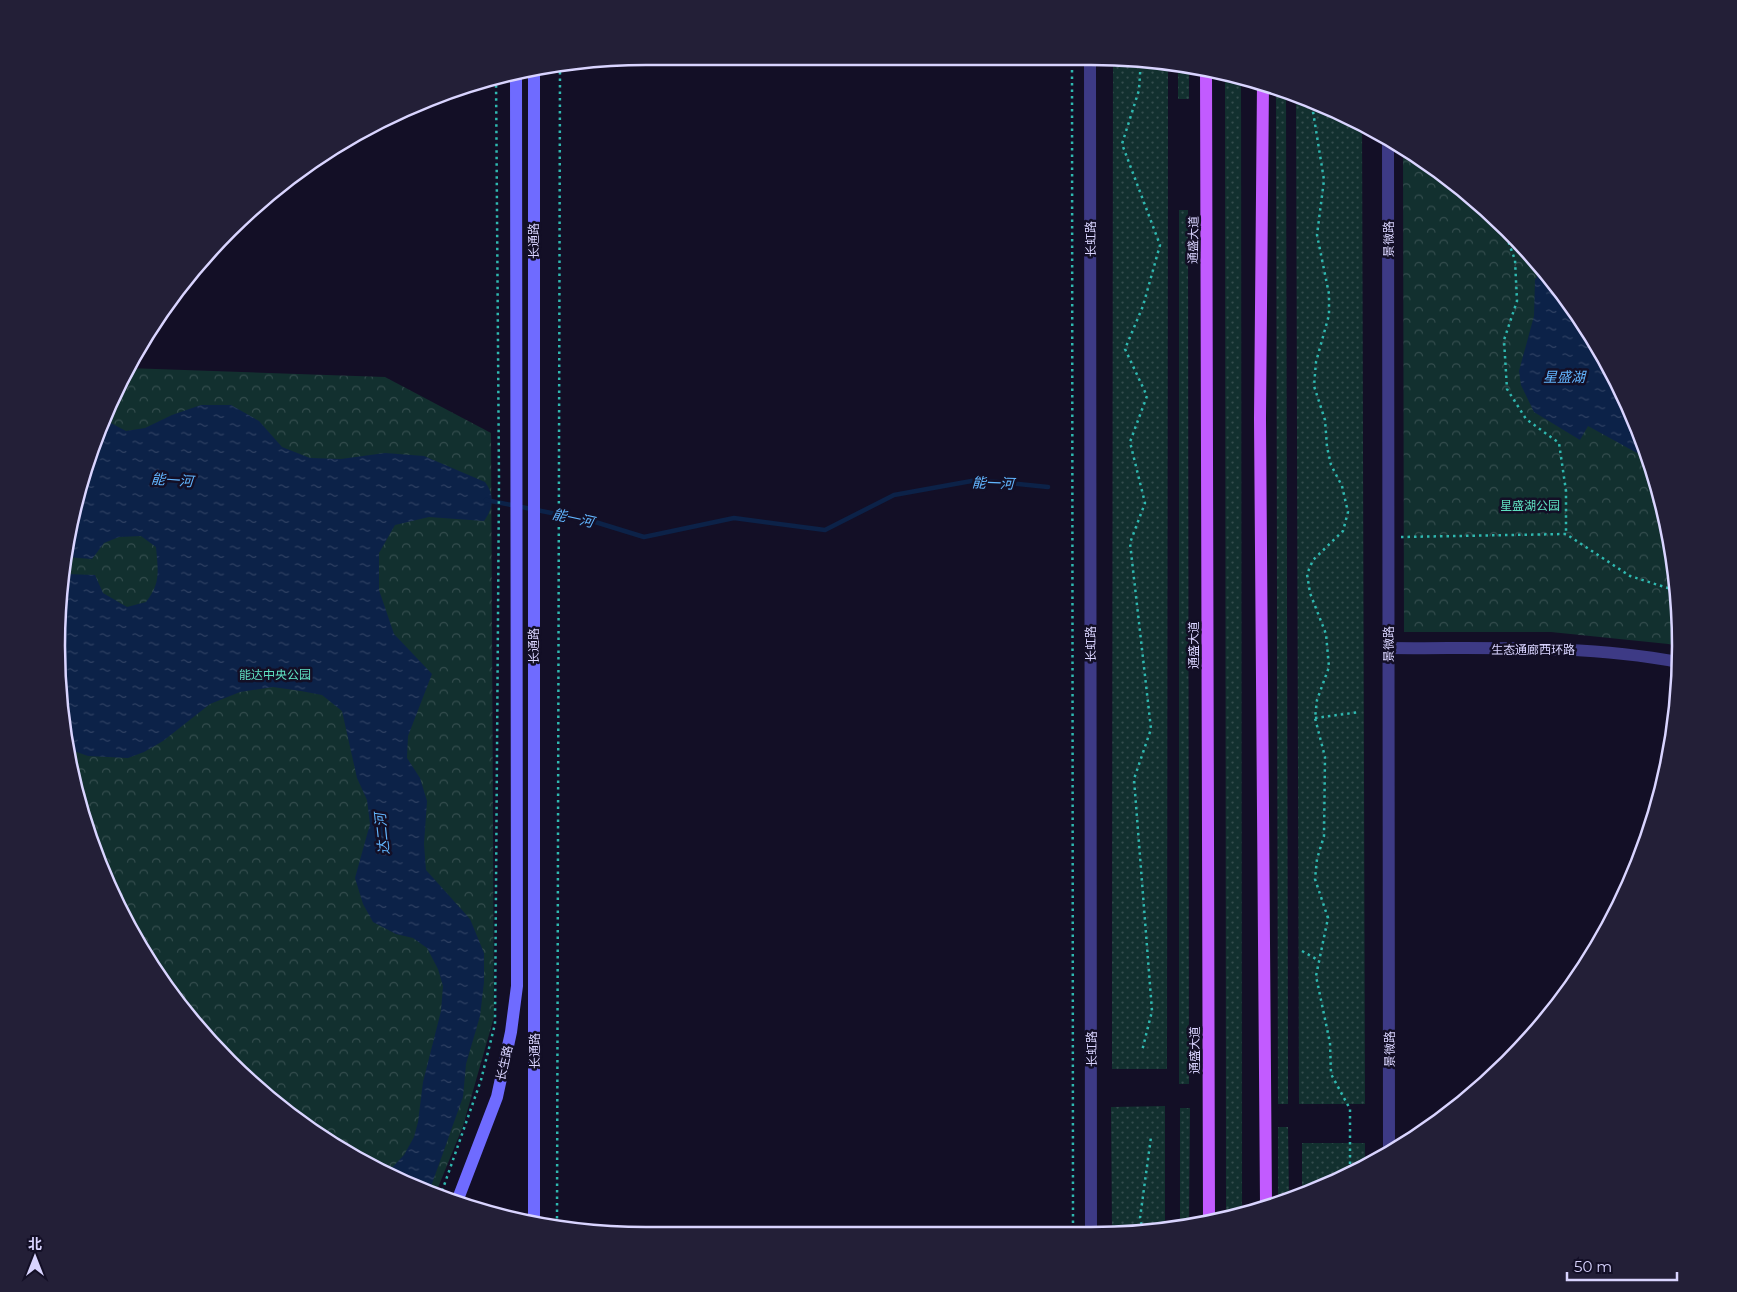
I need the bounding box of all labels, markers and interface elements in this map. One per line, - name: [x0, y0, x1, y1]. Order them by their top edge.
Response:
- street label: 通盛大道: [1185, 216, 1201, 264]
- street label: 长虹路: [1083, 221, 1098, 257]
- street label: 景微路: [1381, 221, 1396, 257]
- street label: 长通路: [526, 223, 541, 259]
- water label: 星盛湖: [1543, 368, 1587, 386]
- water label: 能一河: [150, 470, 197, 491]
- water label: 能一河: [972, 473, 1017, 493]
- park label: 星盛湖公园: [1500, 498, 1560, 513]
- water label: 能一河: [551, 505, 598, 532]
- street label: 通盛大道: [1186, 621, 1201, 669]
- street label: 长虹路: [1083, 626, 1098, 662]
- street label: 景微路: [1381, 626, 1396, 662]
- street label: 长通路: [526, 628, 541, 664]
- street label: 生态通廊西环路: [1491, 642, 1575, 657]
- park label: 能达中央公园: [239, 667, 311, 682]
- water label: 达二河: [371, 809, 393, 856]
- street label: 通盛大道: [1187, 1026, 1202, 1074]
- street label: 长虹路: [1084, 1031, 1099, 1067]
- street label: 景微路: [1382, 1031, 1397, 1067]
- street label: 长通路: [527, 1033, 542, 1069]
- street label: 长生路: [493, 1044, 515, 1082]
- north arrow: [10, 1232, 60, 1282]
- text: 北: [28, 1235, 42, 1253]
- scale bar: [1567, 1250, 1677, 1282]
- text: 50 m: [1574, 1257, 1612, 1276]

